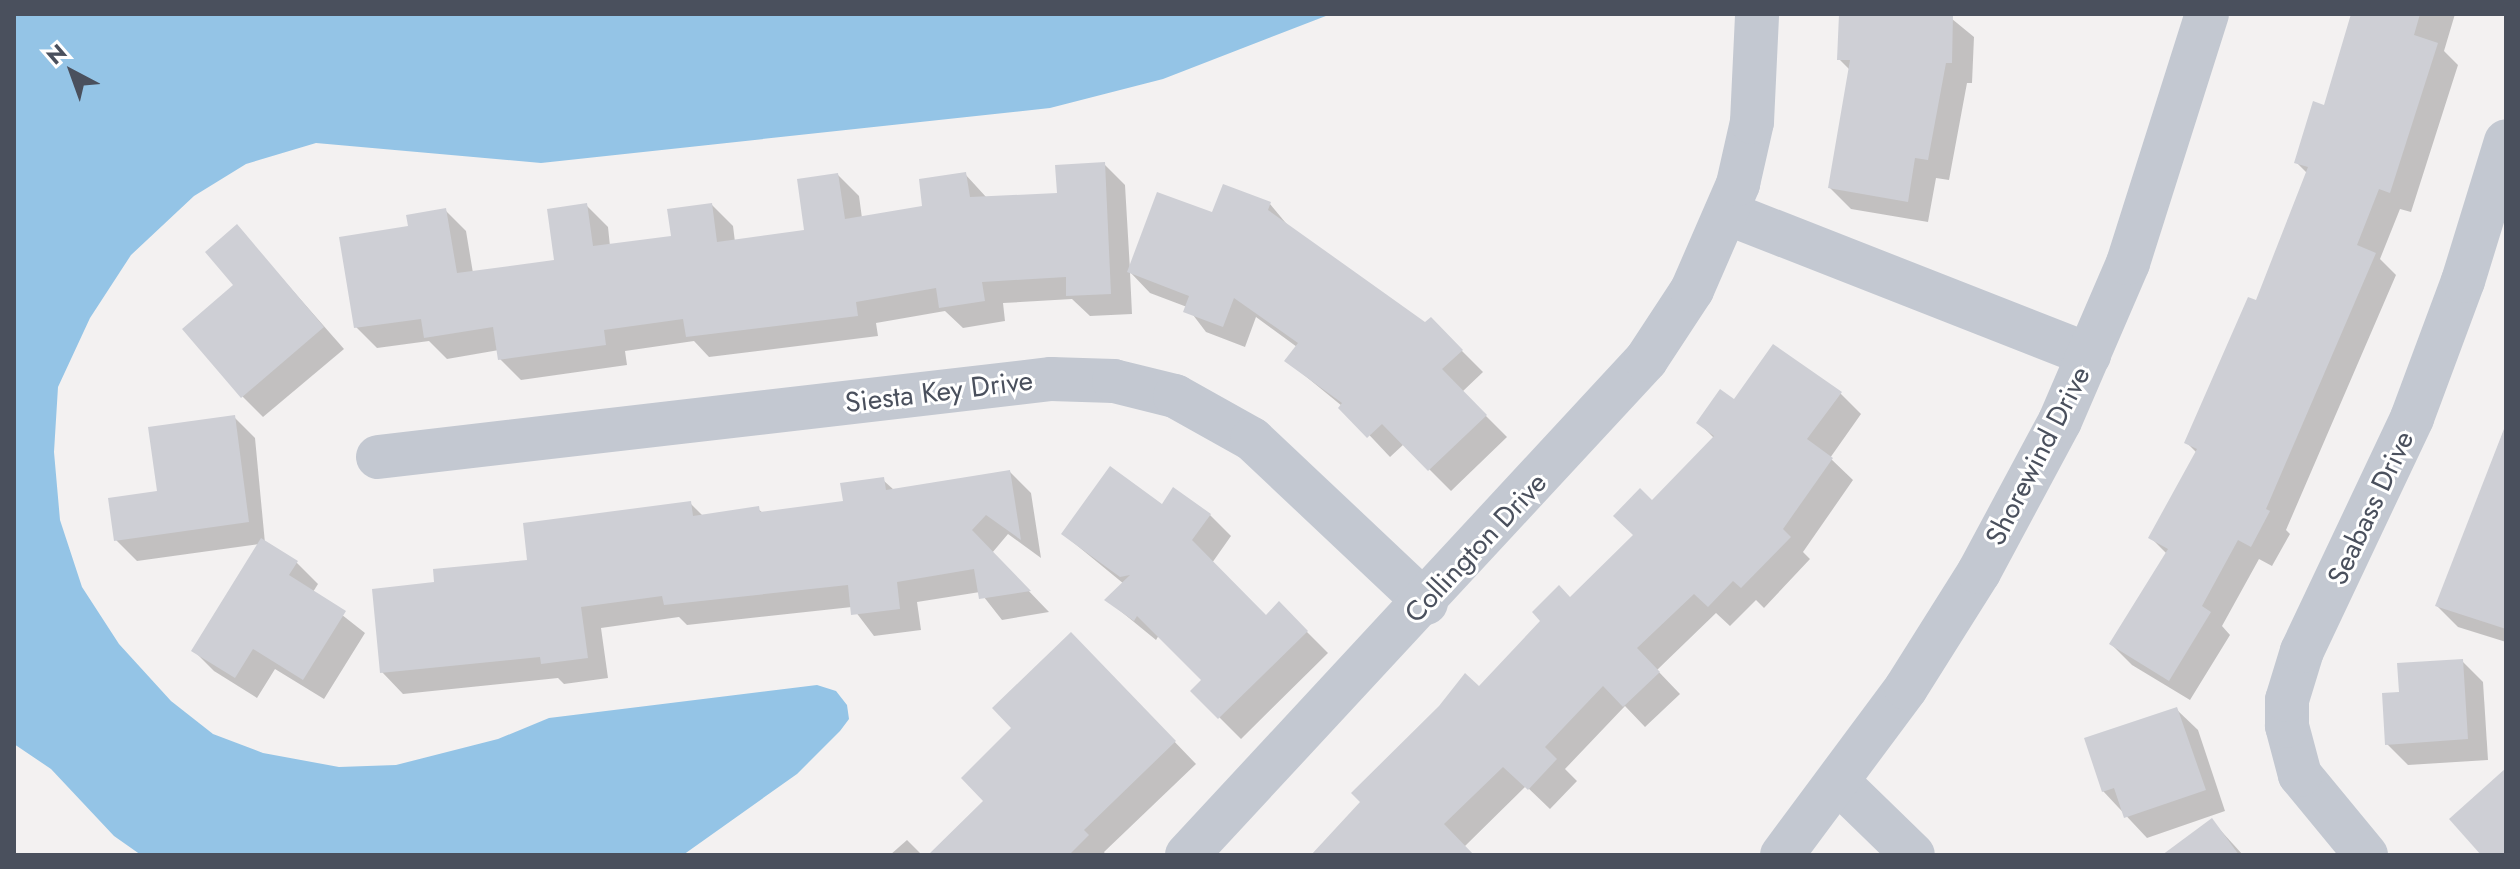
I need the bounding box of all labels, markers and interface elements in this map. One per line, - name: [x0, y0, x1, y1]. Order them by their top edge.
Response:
- north arrow: [32, 32, 112, 112]
- text: N: [39, 36, 73, 72]
- street label: Shorewind Drive: [1979, 361, 2097, 551]
- street label: Siesta Key Drive: [843, 364, 1035, 420]
- street label: Seabass Drive: [2321, 426, 2421, 590]
- street label: Collington Drive: [1398, 466, 1554, 630]

